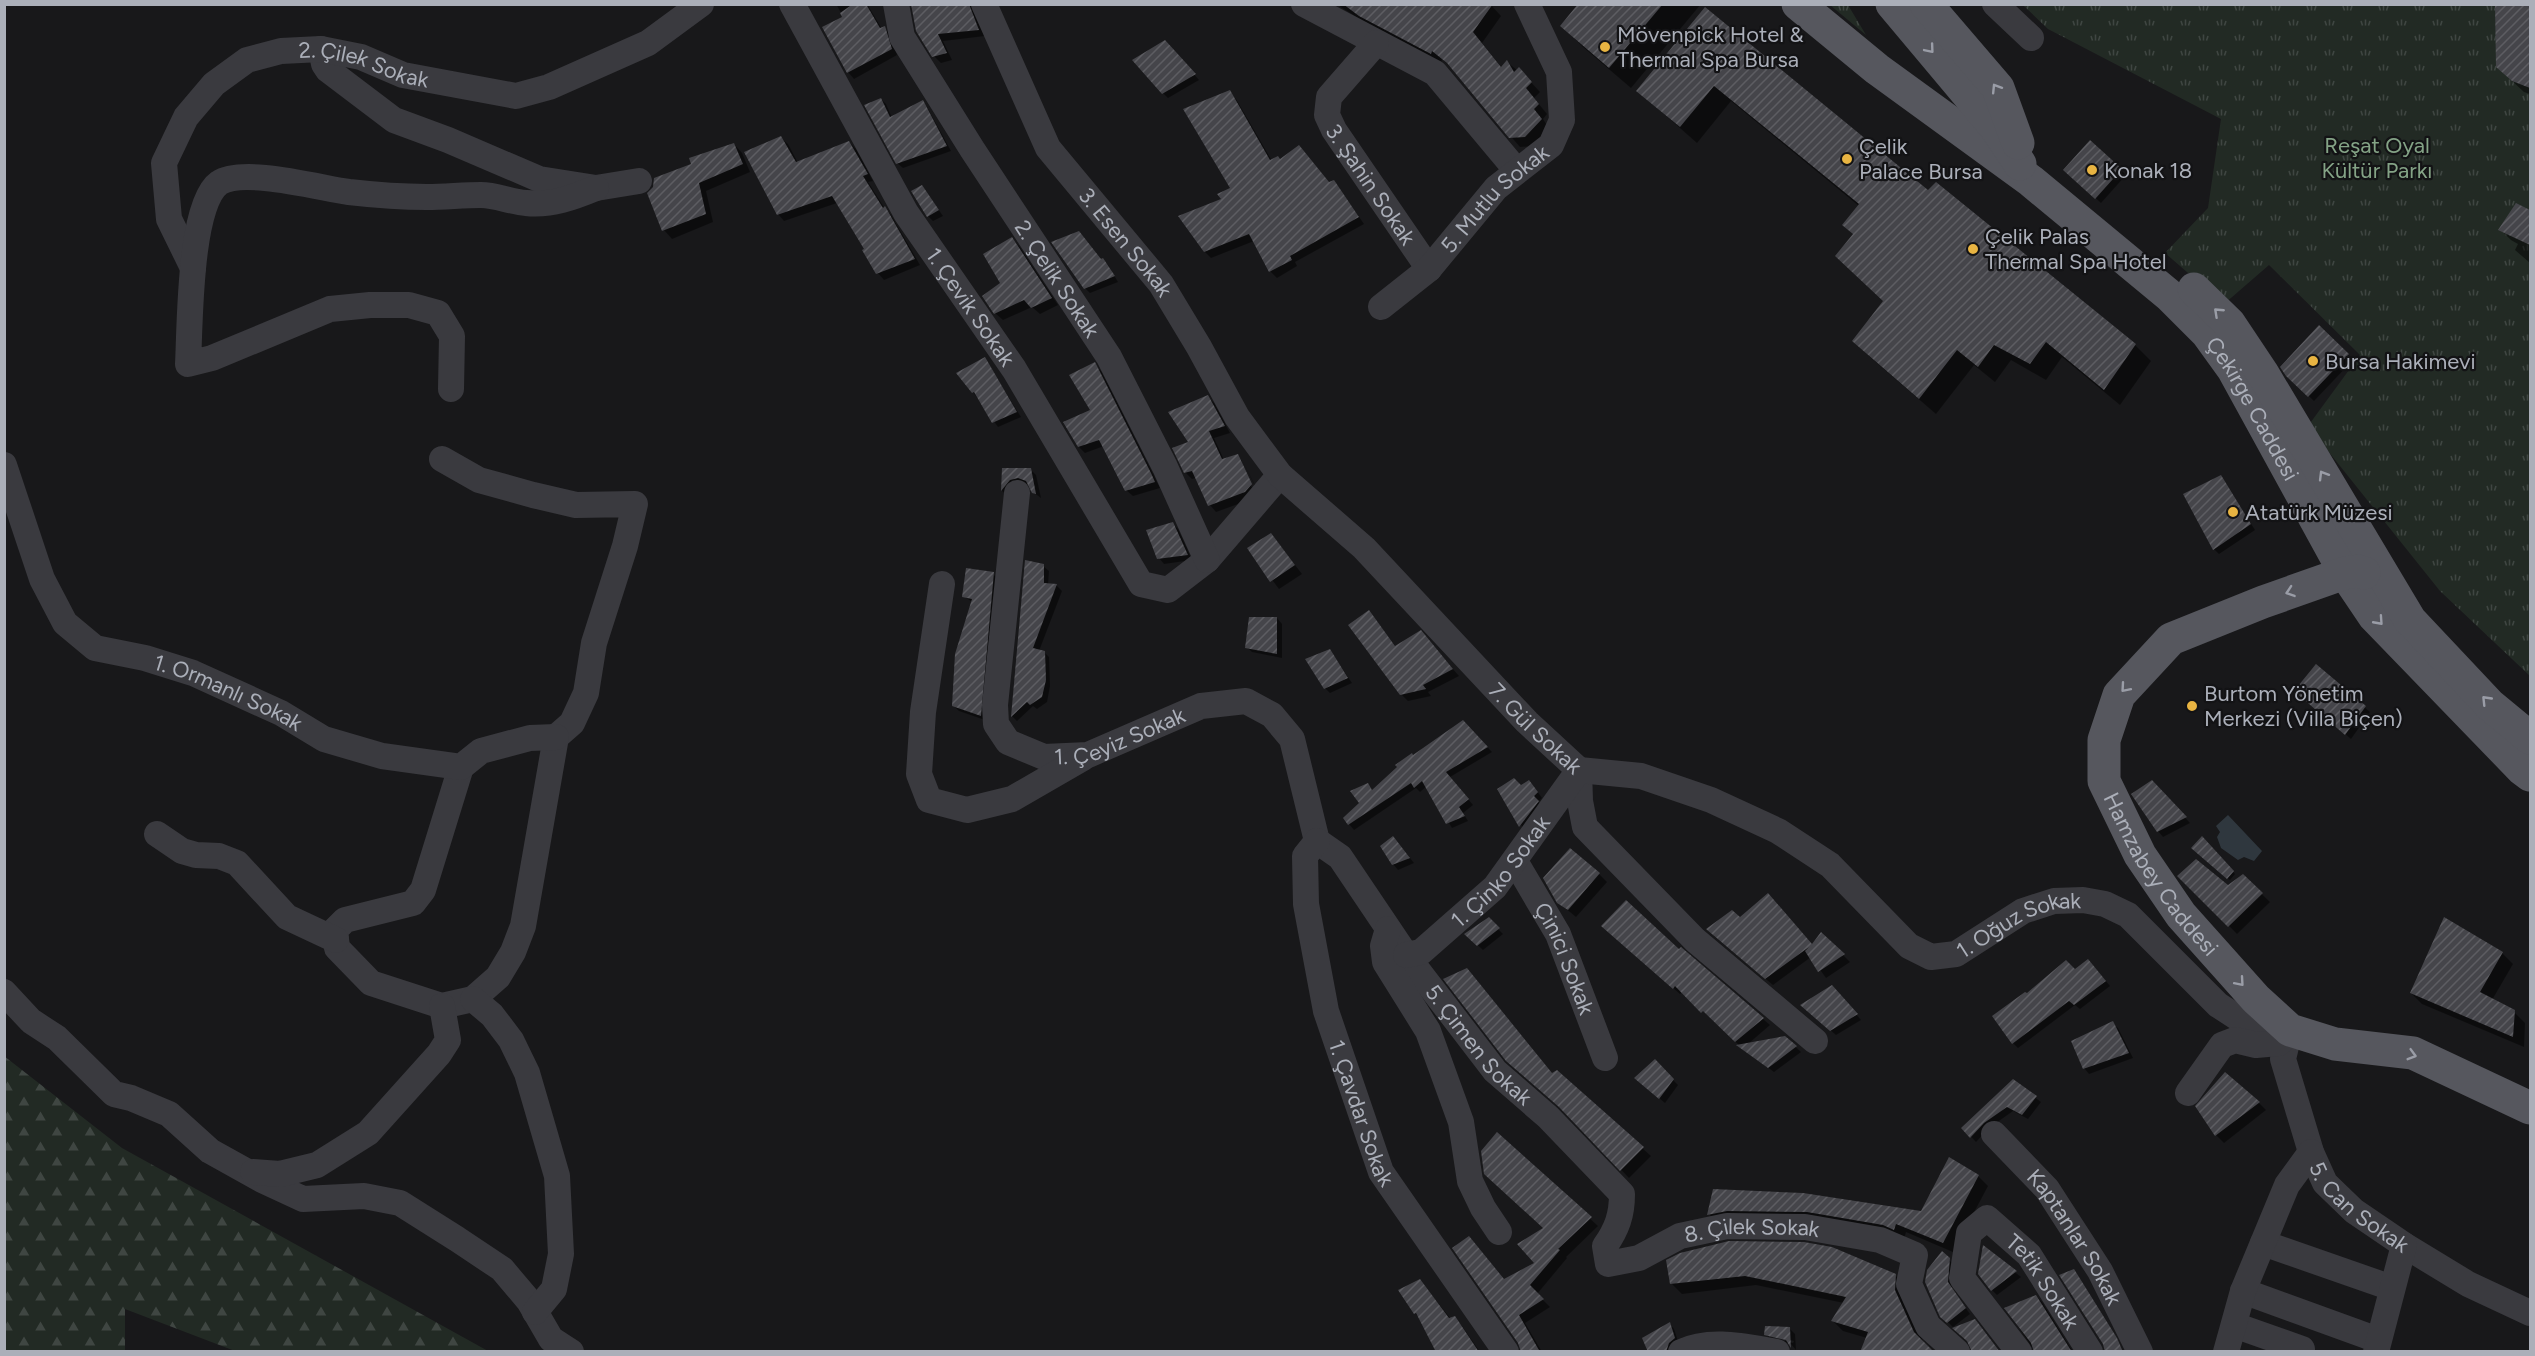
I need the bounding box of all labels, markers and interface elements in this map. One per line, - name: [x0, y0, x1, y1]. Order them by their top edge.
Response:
- place label: Mövenpick Hotel & Thermal Spa Bursa: [1617, 21, 1804, 73]
- street label: 2. Çilek Sokak: [298, 36, 431, 93]
- marker: Mövenpick Hotel & Thermal Spa Bursa: [1598, 40, 1612, 54]
- one-way arrow: [1922, 42, 1933, 53]
- one-way arrow: [1991, 84, 2003, 94]
- street label: 3. Şahin Sokak: [1320, 119, 1422, 250]
- park label: Reşat Oyal Kültür Parkı: [2322, 132, 2432, 184]
- place label: Çelik Palace Bursa: [1859, 133, 1983, 185]
- street label: 5. Mutlu Sokak: [1435, 138, 1554, 258]
- marker: Çelik Palace Bursa: [1840, 152, 1854, 166]
- place label: Konak 18: [2104, 157, 2192, 184]
- marker: Konak 18: [2085, 163, 2099, 177]
- street label: 3. Esen Sokak: [1073, 182, 1179, 302]
- street label: 2. Çelik Sokak: [1009, 215, 1106, 343]
- place label: Çelik Palas Thermal Spa Hotel: [1985, 223, 2167, 275]
- street label: 1. Çevik Sokak: [920, 242, 1021, 371]
- marker: Çelik Palas Thermal Spa Hotel: [1966, 242, 1980, 256]
- one-way arrow: [2214, 308, 2224, 319]
- street label: Çekirge Caddesi: [2201, 331, 2305, 485]
- place label: Bursa Hakimevi: [2325, 348, 2476, 375]
- marker: Bursa Hakimevi: [2306, 354, 2320, 368]
- one-way arrow: [2319, 471, 2330, 481]
- place label: Atatürk Müzesi: [2245, 499, 2393, 526]
- marker: Atatürk Müzesi: [2226, 505, 2240, 519]
- one-way arrow: [2285, 585, 2296, 598]
- one-way arrow: [2372, 614, 2383, 624]
- street label: 1. Ormanlı Sokak: [151, 648, 308, 737]
- street label: 7. Gül Sokak: [1483, 677, 1588, 780]
- place label: Burtom Yönetim Merkezi (Villa Biçen): [2204, 680, 2403, 732]
- one-way arrow: [2122, 681, 2133, 692]
- one-way arrow: [2482, 697, 2493, 708]
- marker: Burtom Yönetim Merkezi (Villa Biçen): [2185, 699, 2199, 713]
- street label: 1. Çeyiz Sokak: [1053, 701, 1189, 770]
- street label: Hamzabey Caddesi: [2098, 788, 2224, 961]
- street label: 1. Çinko Sokak: [1445, 810, 1556, 933]
- street label: 1. Oğuz Sokak: [1951, 886, 2082, 964]
- street label: Çinici Sokak: [1529, 897, 1601, 1019]
- one-way arrow: [2233, 975, 2244, 986]
- street label: 5. Çimen Sokak: [1420, 979, 1538, 1111]
- street label: 1. Çavdar Sokak: [1323, 1036, 1400, 1192]
- one-way arrow: [2407, 1047, 2417, 1060]
- street label: 5. Can Sokak: [2304, 1157, 2415, 1258]
- street label: Kaptanlar Sokak: [2021, 1163, 2128, 1310]
- street label: 8. Çilek Sokak: [1682, 1213, 1822, 1248]
- street label: Tetik Sokak: [2001, 1228, 2086, 1335]

